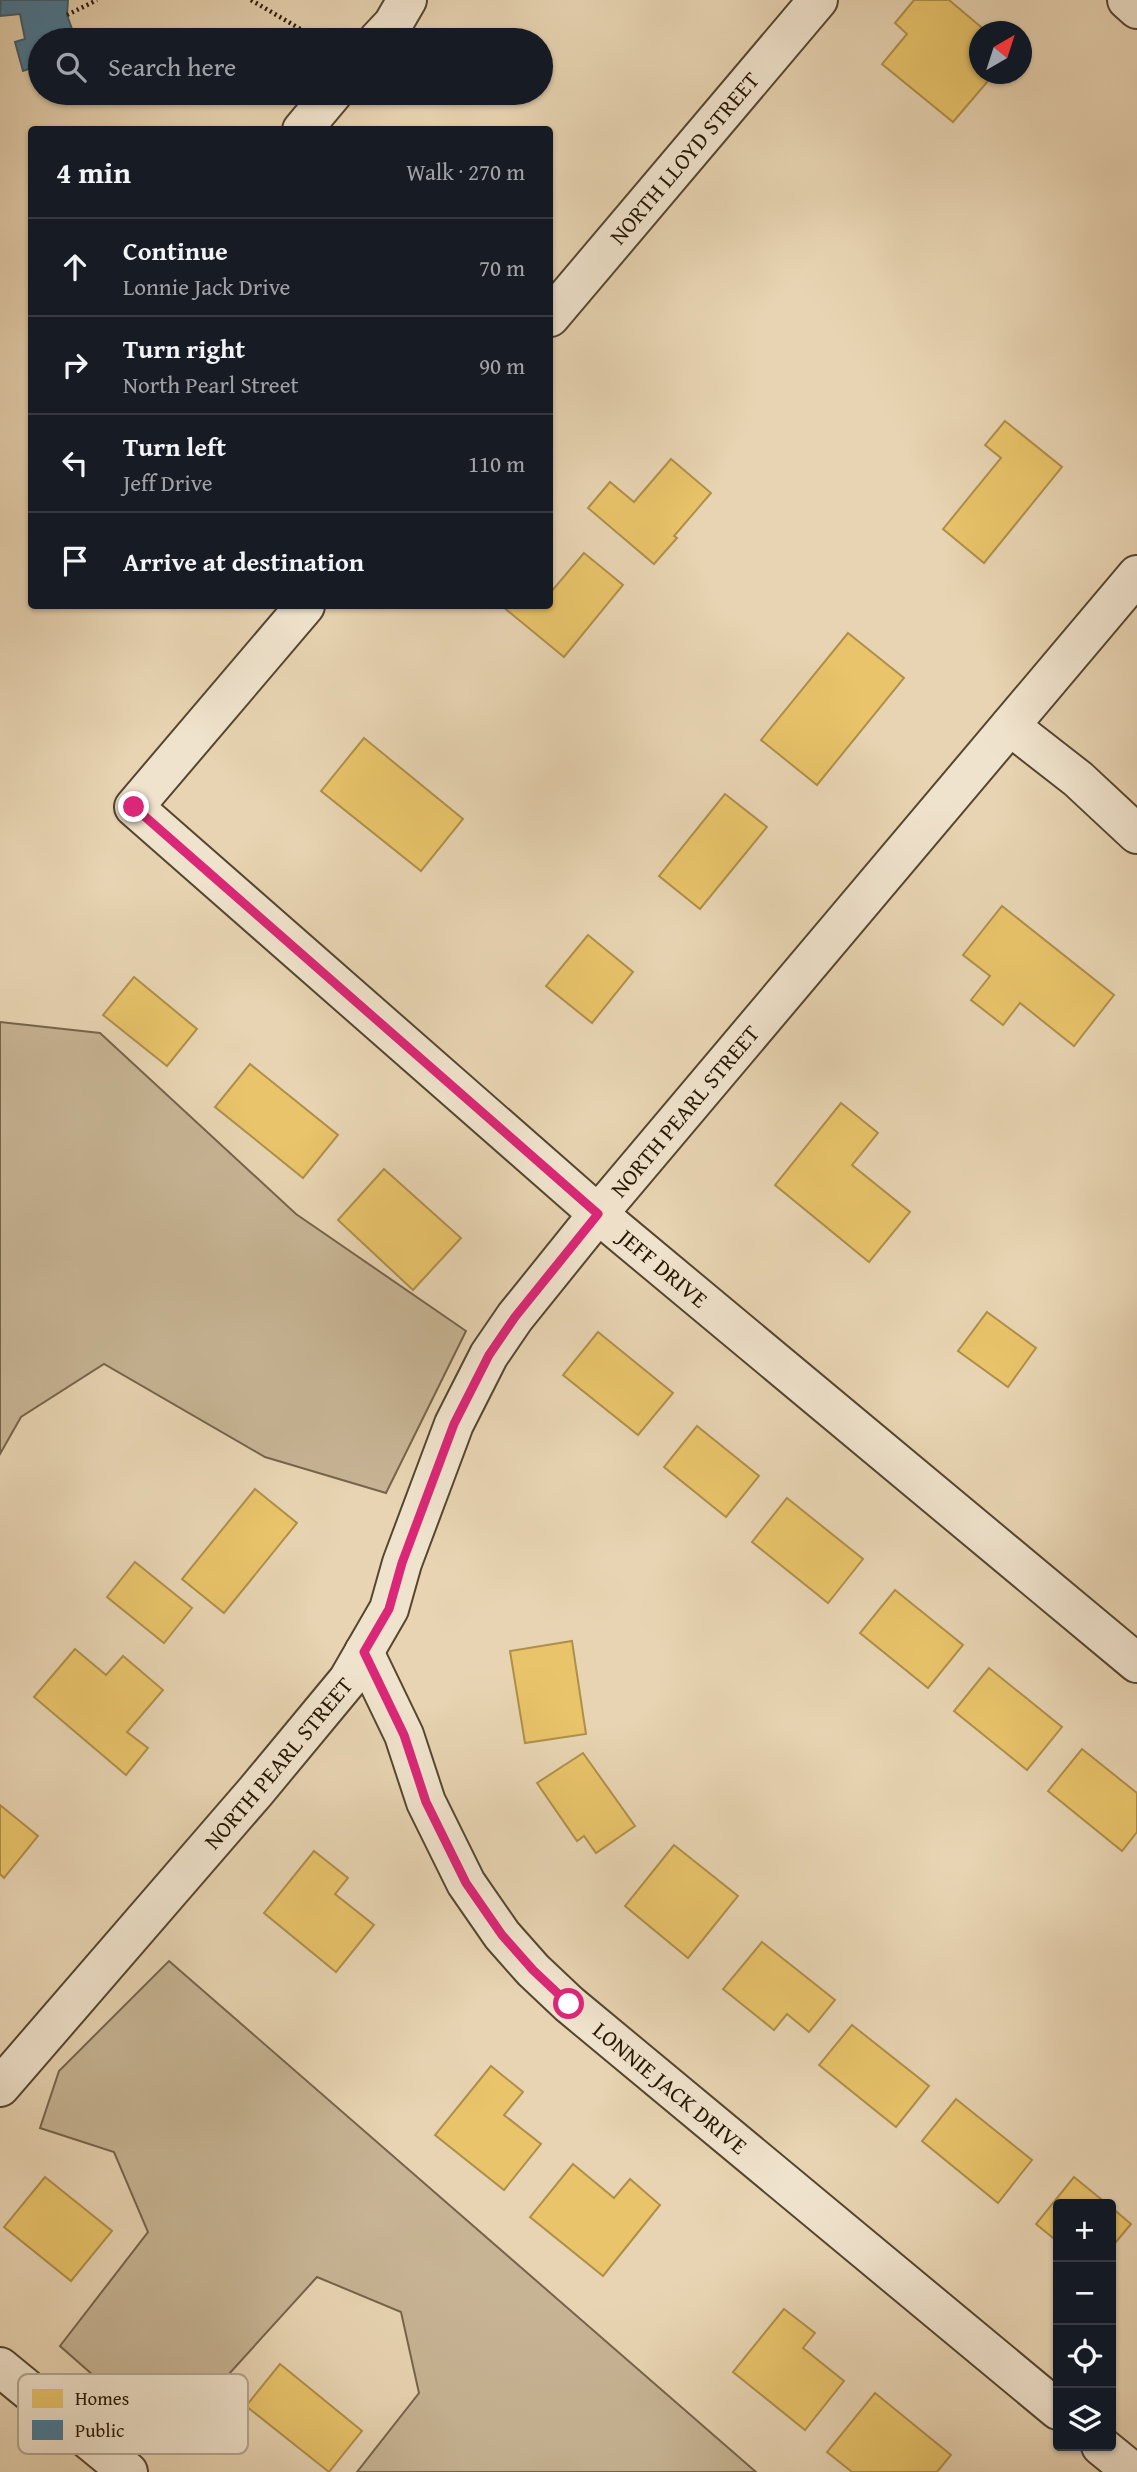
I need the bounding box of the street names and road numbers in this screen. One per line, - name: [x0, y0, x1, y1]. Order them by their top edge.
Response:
- street label: NORTH LLOYD STREET: [601, 64, 767, 251]
- street label: NORTH PEARL STREET: [602, 1017, 767, 1204]
- street label: JEFF DRIVE: [609, 1219, 715, 1315]
- street label: NORTH PEARL STREET: [196, 1669, 360, 1856]
- street label: LONNIE JACK DRIVE: [586, 2014, 755, 2162]

